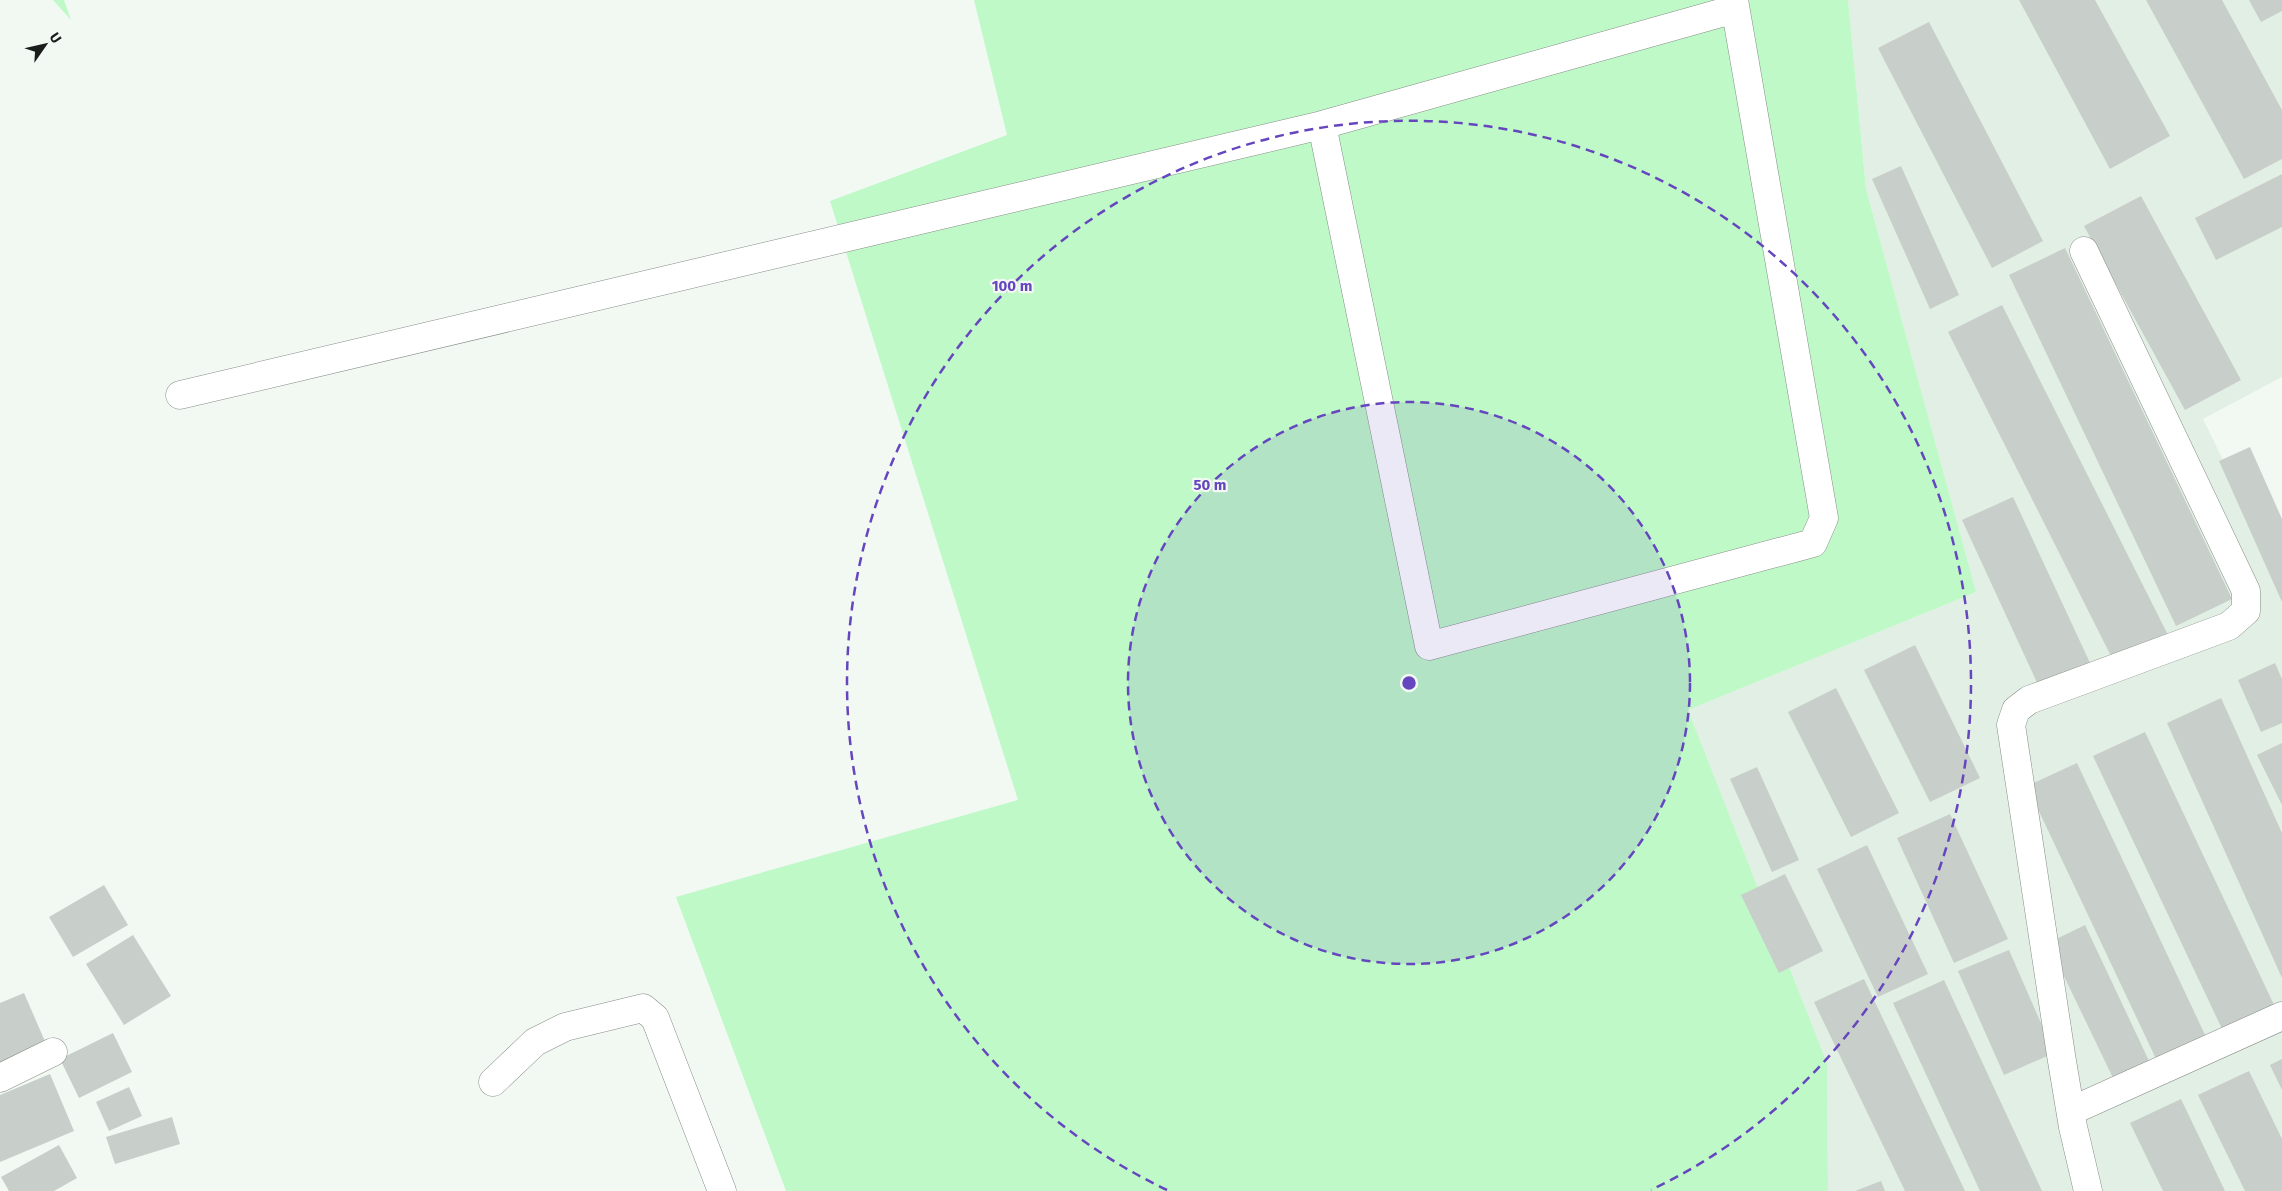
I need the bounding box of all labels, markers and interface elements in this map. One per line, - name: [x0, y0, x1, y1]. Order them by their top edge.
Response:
- north arrow: [20, 20, 70, 70]
- text: U: [46, 29, 65, 47]
- text: 100 m: [992, 277, 1032, 295]
- text: 50 m: [1193, 476, 1227, 494]
- centre of rings: [1400, 674, 1418, 692]

